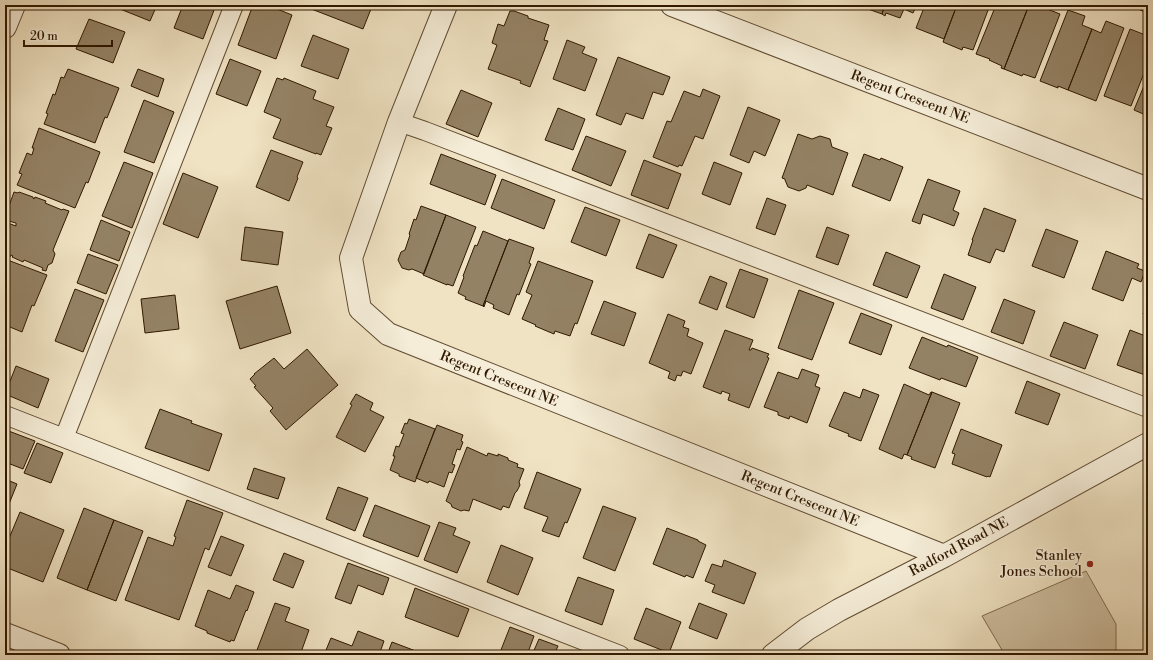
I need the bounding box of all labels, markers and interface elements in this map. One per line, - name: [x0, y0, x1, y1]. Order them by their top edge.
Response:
- scale bar: [24, 22, 112, 48]
- text: 20 m: [30, 29, 58, 44]
- street label: Regent Crescent NE: [848, 66, 972, 128]
- street label: Regent Crescent NE: [437, 347, 561, 411]
- street label: Regent Crescent NE: [738, 467, 862, 531]
- street label: Radford Road NE: [906, 513, 1012, 581]
- place label: Stanley Jones School: [999, 547, 1082, 581]
- marker: Stanley Jones School: [1085, 559, 1095, 569]

